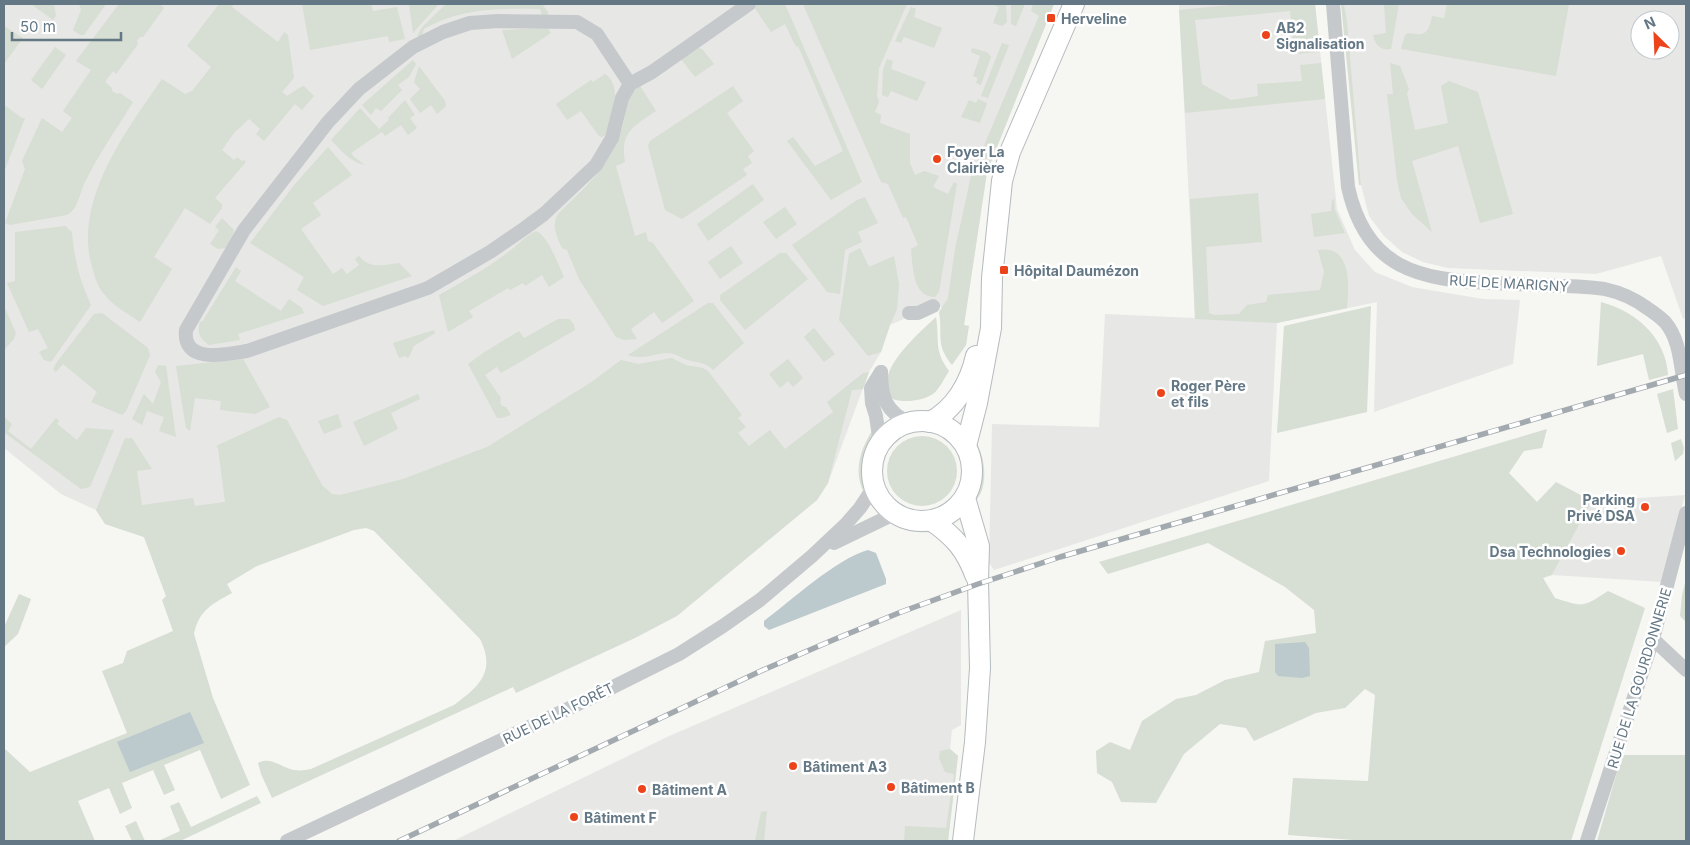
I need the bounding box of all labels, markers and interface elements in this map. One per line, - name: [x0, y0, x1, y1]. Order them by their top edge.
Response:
- scale bar: [12, 10, 121, 42]
- place label: Herveline: [1061, 10, 1127, 27]
- north arrow: [1630, 10, 1680, 60]
- marker: Herveline: [1045, 12, 1057, 24]
- text: N: [1641, 13, 1658, 33]
- text: 50 m: [20, 17, 56, 36]
- place label: AB2 Signalisation: [1276, 19, 1364, 52]
- marker: AB2 Signalisation: [1260, 29, 1272, 41]
- place label: Foyer La Clairière: [947, 143, 1005, 176]
- marker: Foyer La Clairière: [931, 153, 943, 165]
- place label: Hôpital Daumézon: [1014, 262, 1139, 279]
- marker: Hôpital Daumézon: [998, 264, 1010, 276]
- street label: RUE DE MARIGNY: [1449, 271, 1570, 295]
- place label: Roger Père et fils: [1171, 377, 1246, 410]
- marker: Roger Père et fils: [1155, 387, 1167, 399]
- place label: Parking Privé DSA: [1567, 491, 1636, 524]
- marker: Parking Privé DSA: [1639, 501, 1651, 513]
- place label: Dsa Technologies: [1490, 543, 1611, 560]
- marker: Dsa Technologies: [1615, 545, 1627, 557]
- street label: RUE DE LA GOURDONNERIE: [1603, 586, 1675, 770]
- street label: RUE DE LA FORÊT: [500, 679, 616, 747]
- place label: Bâtiment A3: [803, 758, 887, 775]
- marker: Bâtiment A3: [787, 760, 799, 772]
- place label: Bâtiment B: [901, 779, 975, 796]
- place label: Bâtiment A: [652, 781, 728, 798]
- marker: Bâtiment B: [885, 781, 897, 793]
- marker: Bâtiment A: [636, 783, 648, 795]
- place label: Bâtiment F: [584, 809, 657, 826]
- marker: Bâtiment F: [568, 811, 580, 823]

